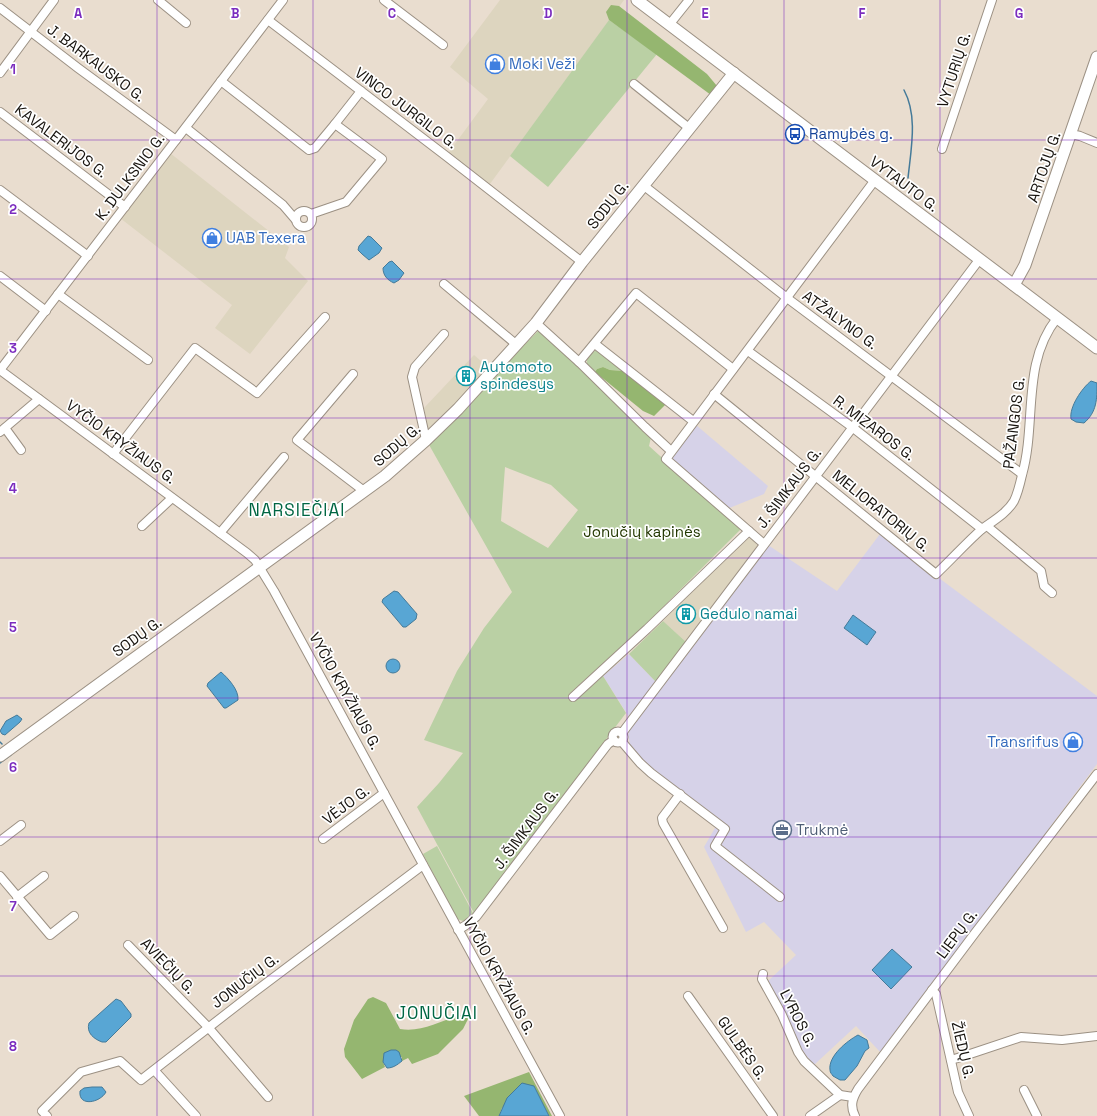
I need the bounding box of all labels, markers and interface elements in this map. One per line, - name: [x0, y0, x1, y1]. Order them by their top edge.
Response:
- text: A: [74, 5, 83, 22]
- text: B: [231, 5, 240, 22]
- text: C: [388, 5, 396, 22]
- text: D: [544, 5, 553, 22]
- text: E: [701, 5, 709, 22]
- text: F: [859, 5, 866, 22]
- text: G: [1015, 5, 1023, 22]
- street label: J. BARKAUSKO G.: [44, 20, 149, 106]
- street label: VYTURIŲ G.: [932, 30, 975, 110]
- shop icon: Moki Veži: [484, 53, 506, 75]
- place label: Moki Veži: [509, 54, 575, 73]
- text: 1: [10, 61, 16, 78]
- street label: VINCO JURGILO G.: [351, 63, 461, 152]
- street label: KAVALERIJOS G.: [11, 100, 111, 182]
- bus stop icon: Ramybės g.: [784, 123, 806, 145]
- place label: Ramybės g.: [809, 124, 893, 143]
- street label: K. DULKSNIO G.: [91, 129, 168, 224]
- street label: ARTOJŲ G.: [1023, 129, 1064, 205]
- street label: VYTAUTO G.: [866, 152, 942, 216]
- street label: SODŲ G.: [583, 177, 632, 233]
- text: 2: [9, 201, 17, 218]
- shop icon: UAB Texera: [201, 227, 223, 249]
- place label: UAB Texera: [226, 228, 306, 247]
- street label: ATŽALYNO G.: [799, 286, 882, 353]
- text: 3: [9, 340, 17, 357]
- place label: Automoto spindesys: [480, 357, 554, 393]
- building icon: Automoto spindesys: [455, 365, 477, 387]
- street label: PAŽANGOS G.: [998, 376, 1029, 470]
- street label: R. MIZAROS G.: [830, 391, 919, 465]
- street label: VYČIO KRYŽIAUS G.: [63, 395, 180, 488]
- street label: SODŲ G.: [369, 419, 424, 470]
- street label: J. ŠIMKAUS G.: [752, 444, 825, 532]
- street label: MELIORATORIŲ G.: [829, 465, 934, 556]
- text: 4: [9, 480, 17, 497]
- district label: NARSIEČIAI: [249, 499, 345, 521]
- park label: Jonučių kapinės: [583, 522, 701, 541]
- building icon: Gedulo namai: [675, 603, 697, 625]
- place label: Gedulo namai: [700, 604, 797, 623]
- street label: SODŲ G.: [108, 612, 165, 661]
- text: 5: [9, 619, 17, 636]
- street label: VYČIO KRYŽIAUS G.: [305, 629, 386, 753]
- shop icon: Transrifus: [1062, 731, 1084, 753]
- place label: Transrifus: [987, 732, 1059, 751]
- text: 6: [9, 759, 17, 776]
- street label: VĖJO G.: [318, 781, 373, 828]
- street label: J. ŠIMKAUS G.: [489, 785, 562, 873]
- office icon: Trukmė: [771, 819, 793, 841]
- place label: Trukmė: [796, 820, 848, 839]
- text: 7: [9, 898, 17, 915]
- street label: LIEPŲ G.: [932, 905, 981, 962]
- street label: VYČIO KRYŽIAUS G.: [459, 914, 540, 1038]
- street label: AVIEČIŲ G.: [137, 934, 200, 998]
- street label: JONUČIŲ G.: [207, 949, 282, 1012]
- street label: LYROS G.: [776, 986, 821, 1050]
- district label: JONUČIAI: [396, 1002, 478, 1024]
- street label: GULBĖS G.: [714, 1012, 771, 1083]
- street label: ŽIEDŲ G.: [948, 1019, 979, 1080]
- text: 8: [9, 1038, 17, 1055]

